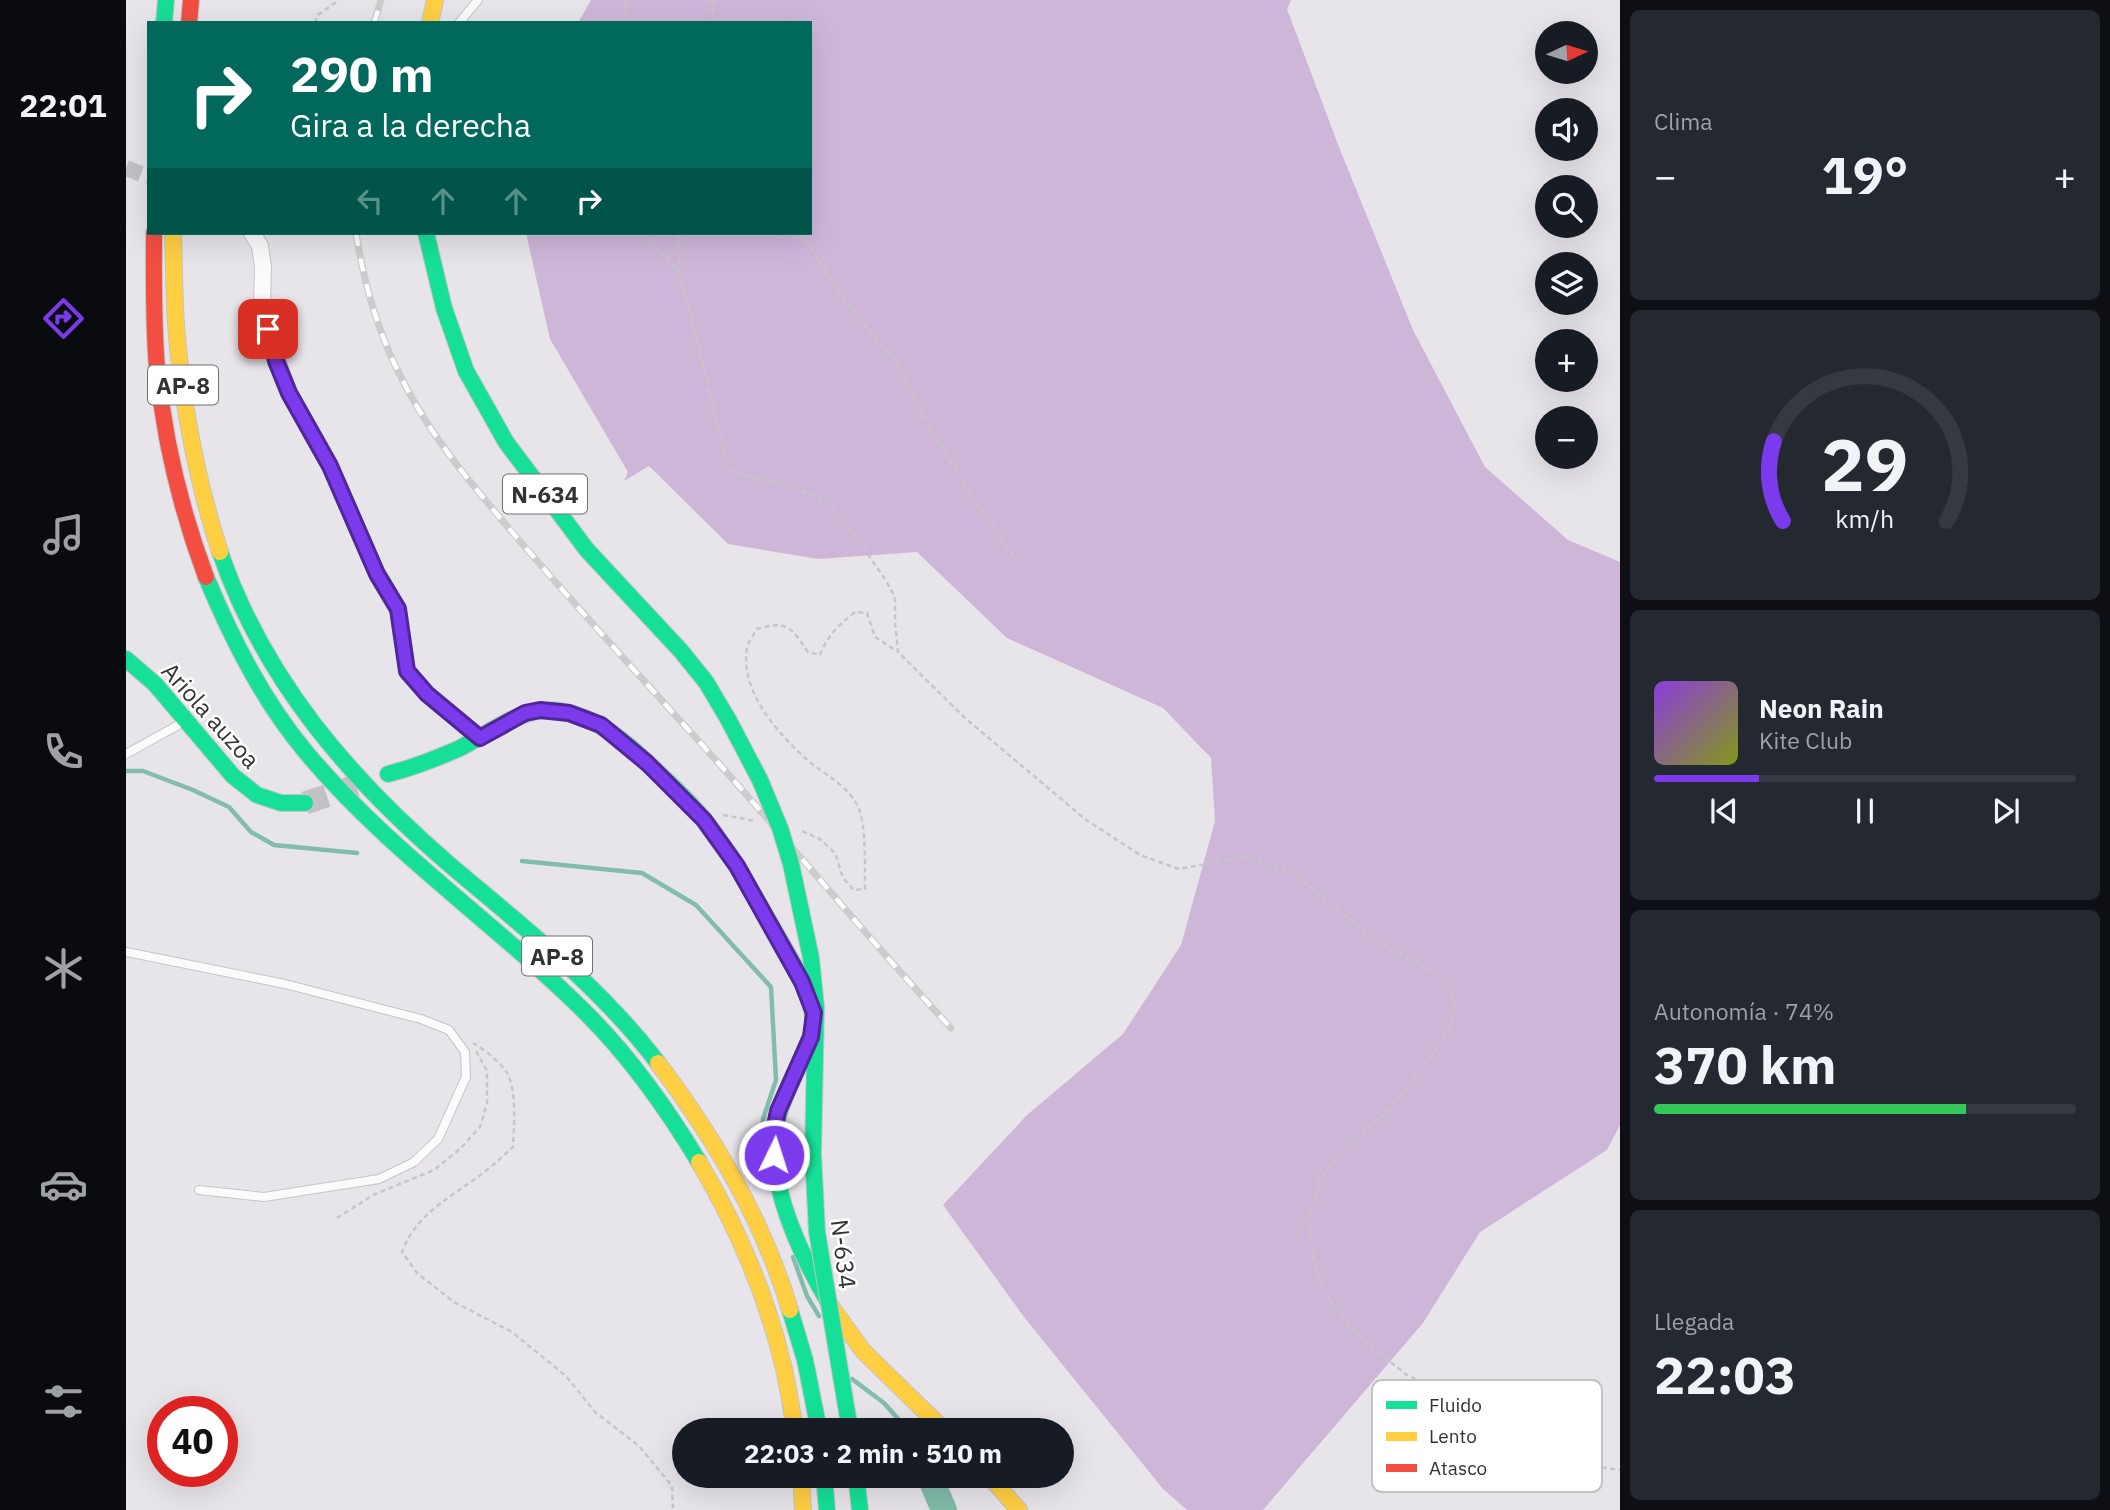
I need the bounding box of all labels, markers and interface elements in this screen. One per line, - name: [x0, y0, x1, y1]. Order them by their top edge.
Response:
- north arrow: [1535, 21, 1598, 84]
- map controls: [1535, 21, 1598, 469]
- text: 290 m: [290, 42, 434, 105]
- icon: right: [175, 49, 266, 140]
- text: 22:01: [19, 84, 107, 126]
- button: sound: [1535, 98, 1598, 161]
- text: Gira a la derecha: [290, 104, 531, 146]
- text: Clima: [1654, 106, 1713, 136]
- text: 19°: [1822, 141, 1908, 208]
- text: −: [1654, 151, 1677, 200]
- text: +: [2053, 151, 2076, 200]
- button: search: [1535, 175, 1598, 238]
- icon: left: [351, 182, 389, 220]
- icon: ahead: [424, 182, 462, 220]
- icon: ahead: [497, 182, 535, 220]
- icon: right: [570, 182, 608, 220]
- button: layers: [1535, 252, 1598, 315]
- icon: directions: [39, 294, 88, 343]
- pin: [238, 299, 298, 359]
- icon: arrive: [249, 310, 287, 348]
- button: +: [1535, 329, 1598, 392]
- road number: AP-8: [148, 366, 218, 404]
- button: −: [1535, 406, 1598, 469]
- text: 29: [1821, 416, 1909, 511]
- road number: N-634: [503, 474, 587, 514]
- text: km/h: [1836, 502, 1894, 535]
- icon: music: [39, 510, 88, 559]
- street label: Ariola auzoa: [155, 655, 267, 775]
- text: Neon Rain: [1759, 691, 1884, 725]
- text: Kite Club: [1759, 725, 1852, 755]
- icon: phone: [39, 727, 88, 776]
- icon: previous: [1705, 792, 1743, 830]
- icon: pause: [1846, 792, 1884, 830]
- icon: next: [1987, 792, 2025, 830]
- road number: AP-8: [522, 937, 592, 976]
- icon: climate: [39, 944, 88, 993]
- text: Autonomía · 74%: [1654, 996, 1834, 1026]
- text: 370 km: [1654, 1031, 1836, 1098]
- position arrow: [737, 1118, 811, 1192]
- icon: car: [39, 1160, 88, 1209]
- street label: N-634: [824, 1217, 864, 1291]
- text: Llegada: [1654, 1306, 1734, 1336]
- text: 22:03: [1654, 1341, 1796, 1408]
- icon: filters: [39, 1377, 88, 1426]
- legend: [1372, 1380, 1602, 1492]
- text: Fluido: [1429, 1393, 1482, 1417]
- speed limit sign: 40: [147, 1396, 238, 1487]
- text: Lento: [1429, 1424, 1477, 1448]
- text: 22:03 · 2 min · 510 m: [744, 1436, 1002, 1470]
- text: Atasco: [1429, 1456, 1487, 1480]

